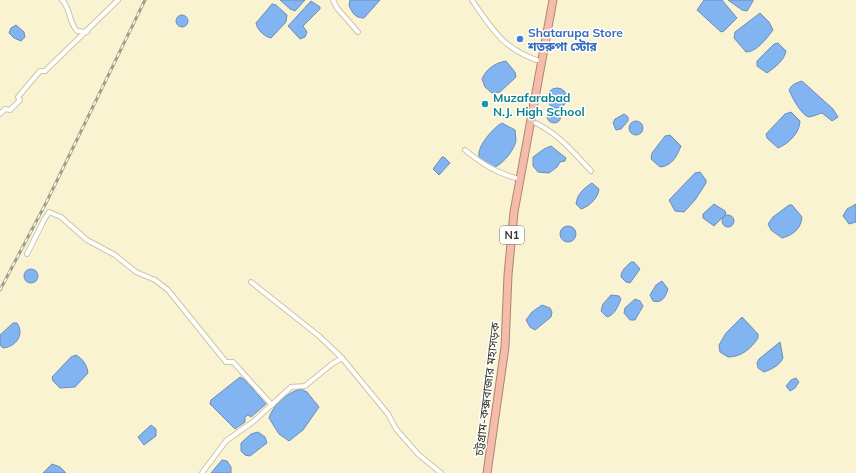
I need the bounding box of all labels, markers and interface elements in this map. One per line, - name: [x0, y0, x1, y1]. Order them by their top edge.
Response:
- place label: Shatarupa Store শতরুপা স্টোর: [527, 25, 623, 54]
- marker: Shatarupa Store শতরুপা স্টোর: [515, 34, 525, 44]
- place label: Muzafarabad N.J. High School: [493, 90, 585, 119]
- marker: Muzafarabad N.J. High School: [480, 99, 490, 109]
- road number: N1: [500, 226, 524, 244]
- street label: চট্টগ্রাম-কক্সবাজার মহাসড়ক: [471, 321, 503, 458]

